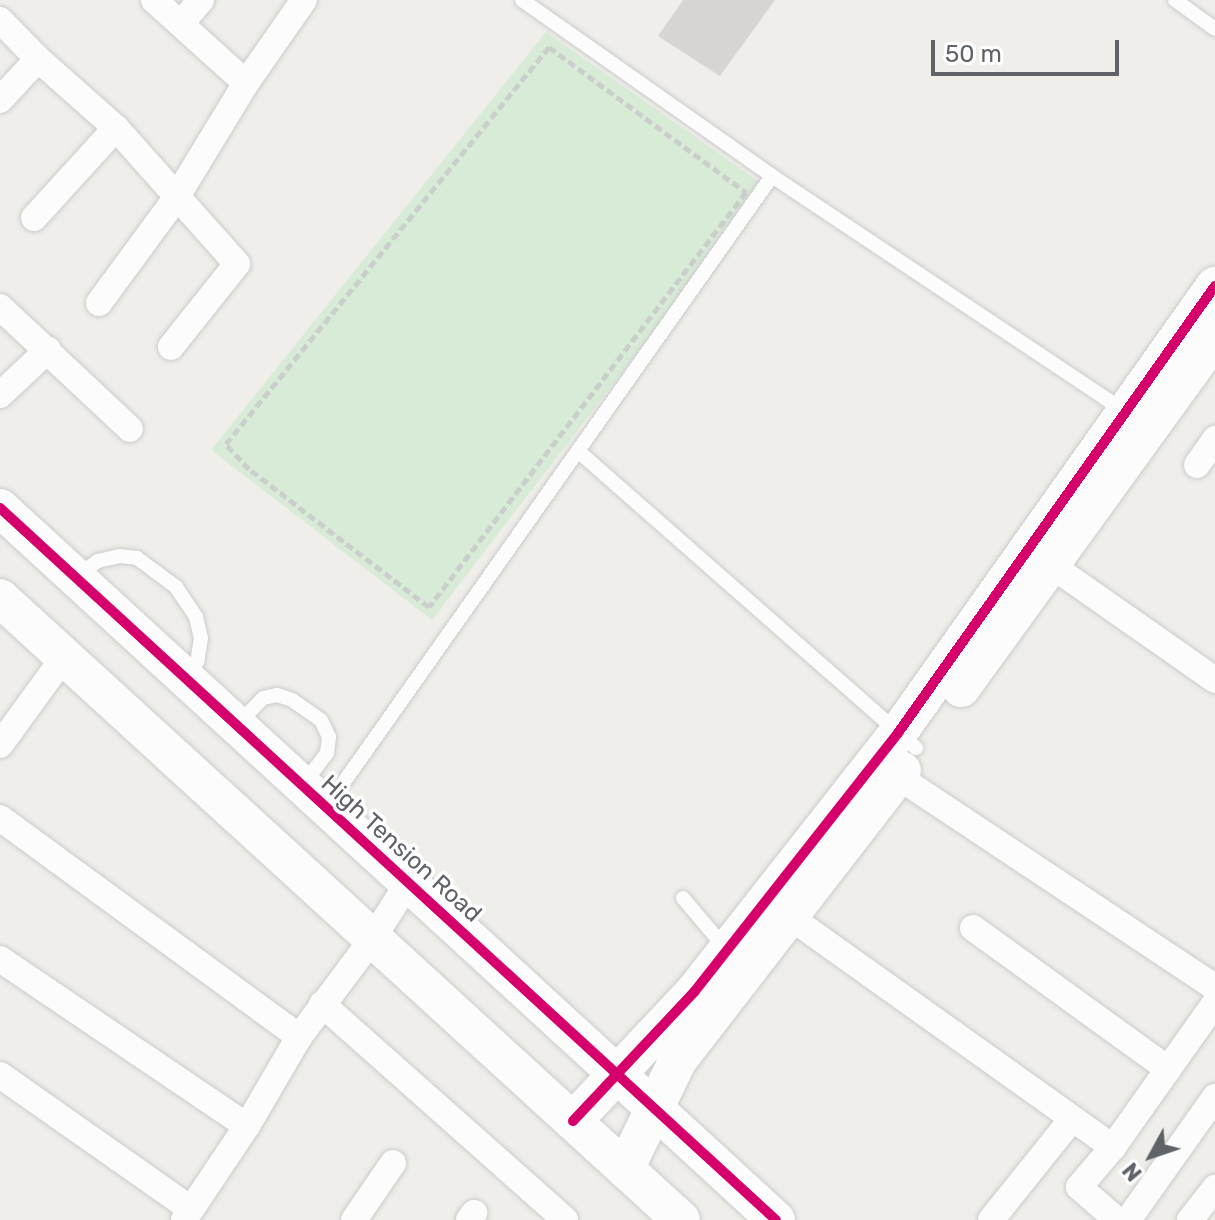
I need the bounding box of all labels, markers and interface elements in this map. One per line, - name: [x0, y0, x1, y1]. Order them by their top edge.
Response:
- scale bar: [935, 24, 1123, 74]
- text: 50 m: [945, 40, 1002, 68]
- street label: High Tension Road: [315, 769, 487, 929]
- north arrow: [1111, 1116, 1191, 1196]
- text: N: [1117, 1157, 1148, 1186]

